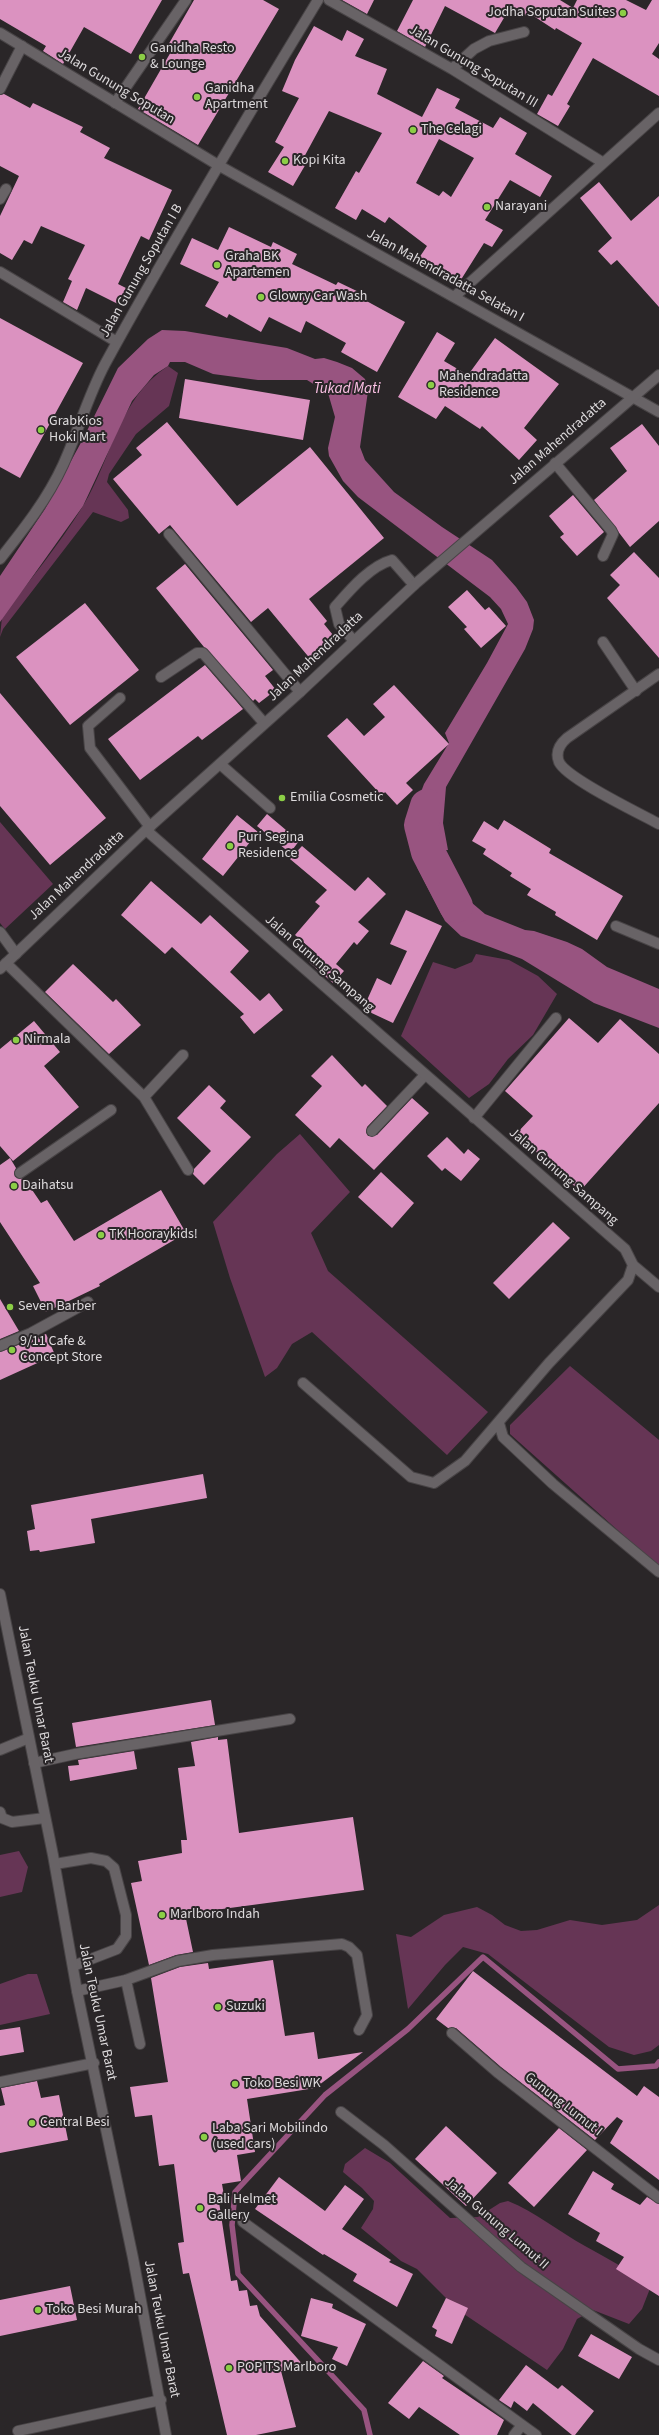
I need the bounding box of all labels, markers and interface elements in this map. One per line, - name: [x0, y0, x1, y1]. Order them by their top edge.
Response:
- place label: Jodha Soputan Suites: [487, 5, 615, 21]
- marker: Jodha Soputan Suites: [618, 8, 628, 18]
- street label: Jalan Gunung Soputan III: [406, 22, 540, 112]
- place label: Ganidha Resto & Lounge: [150, 41, 235, 74]
- street label: Jalan Gunung Soputan: [54, 45, 178, 129]
- marker: Ganidha Resto & Lounge: [137, 52, 147, 62]
- place label: Ganidha Apartment: [205, 81, 268, 114]
- marker: Ganidha Apartment: [192, 92, 202, 102]
- place label: The Celagi: [421, 122, 482, 138]
- marker: The Celagi: [408, 125, 418, 135]
- place label: Kopi Kita: [293, 153, 346, 169]
- marker: Kopi Kita: [280, 156, 290, 166]
- place label: Narayani: [495, 199, 547, 215]
- street label: Jalan Gunung Soputan I B: [97, 201, 187, 341]
- marker: Narayani: [482, 202, 492, 212]
- street label: Jalan Mahendradatta Selatan I: [363, 226, 527, 326]
- place label: Graha BK Apartemen: [225, 249, 290, 282]
- marker: Graha BK Apartemen: [212, 260, 222, 270]
- place label: Glowry Car Wash: [269, 289, 367, 305]
- marker: Glowry Car Wash: [256, 292, 266, 302]
- place label: Mahendradatta Residence: [439, 369, 528, 402]
- marker: Mahendradatta Residence: [426, 380, 436, 390]
- water label: Tukad Mati: [314, 381, 380, 399]
- street label: Jalan Mahendradatta: [506, 395, 610, 489]
- place label: GrabKios Hoki Mart: [49, 414, 106, 446]
- marker: GrabKios Hoki Mart: [36, 425, 46, 435]
- street label: Jalan Mahendradatta: [265, 608, 367, 706]
- place label: Emilia Cosmetic: [290, 790, 384, 806]
- marker: Emilia Cosmetic: [277, 793, 287, 803]
- street label: Jalan Mahendradatta: [26, 827, 128, 925]
- place label: Puri Segina Residence: [238, 830, 304, 862]
- marker: Puri Segina Residence: [225, 841, 235, 851]
- street label: Jalan Gunung Sampang: [261, 912, 377, 1016]
- place label: Nirmala: [24, 1032, 71, 1048]
- marker: Nirmala: [11, 1035, 21, 1045]
- street label: Jalan Gunung Sampang: [505, 1125, 621, 1229]
- place label: Daihatsu: [22, 1178, 74, 1194]
- marker: Daihatsu: [9, 1181, 19, 1191]
- place label: TK Hooraykids!: [109, 1227, 198, 1243]
- marker: TK Hooraykids!: [96, 1230, 106, 1240]
- place label: Seven Barber: [18, 1299, 96, 1315]
- marker: Seven Barber: [5, 1302, 15, 1312]
- place label: 9/11 Cafe & Concept Store: [20, 1334, 102, 1366]
- marker: 9/11 Cafe & Concept Store: [7, 1345, 17, 1355]
- street label: Jalan Teuku Umar Barat: [13, 1624, 57, 1764]
- place label: Marlboro Indah: [170, 1907, 260, 1923]
- marker: Marlboro Indah: [157, 1910, 167, 1920]
- street label: Jalan Teuku Umar Barat: [74, 1942, 120, 2082]
- place label: Suzuki: [226, 1999, 265, 2015]
- marker: Suzuki: [213, 2002, 223, 2012]
- street label: Gunung Lumut I: [521, 2070, 605, 2140]
- place label: Toko Besi WK: [243, 2076, 321, 2092]
- marker: Toko Besi WK: [230, 2079, 240, 2089]
- place label: Central Besi: [40, 2115, 110, 2131]
- marker: Central Besi: [27, 2118, 37, 2128]
- place label: Laba Sari Mobilindo (used cars): [212, 2121, 328, 2154]
- marker: Laba Sari Mobilindo (used cars): [199, 2132, 209, 2142]
- street label: Jalan Gunung Lumut II: [441, 2174, 551, 2274]
- place label: Bali Helmet Gallery: [208, 2192, 276, 2224]
- marker: Bali Helmet Gallery: [195, 2203, 205, 2213]
- street label: Jalan Teuku Umar Barat: [139, 2259, 183, 2399]
- place label: Toko Besi Murah: [46, 2302, 142, 2318]
- marker: Toko Besi Murah: [33, 2305, 43, 2315]
- place label: POPITS Marlboro: [237, 2360, 336, 2376]
- marker: POPITS Marlboro: [224, 2363, 234, 2373]

